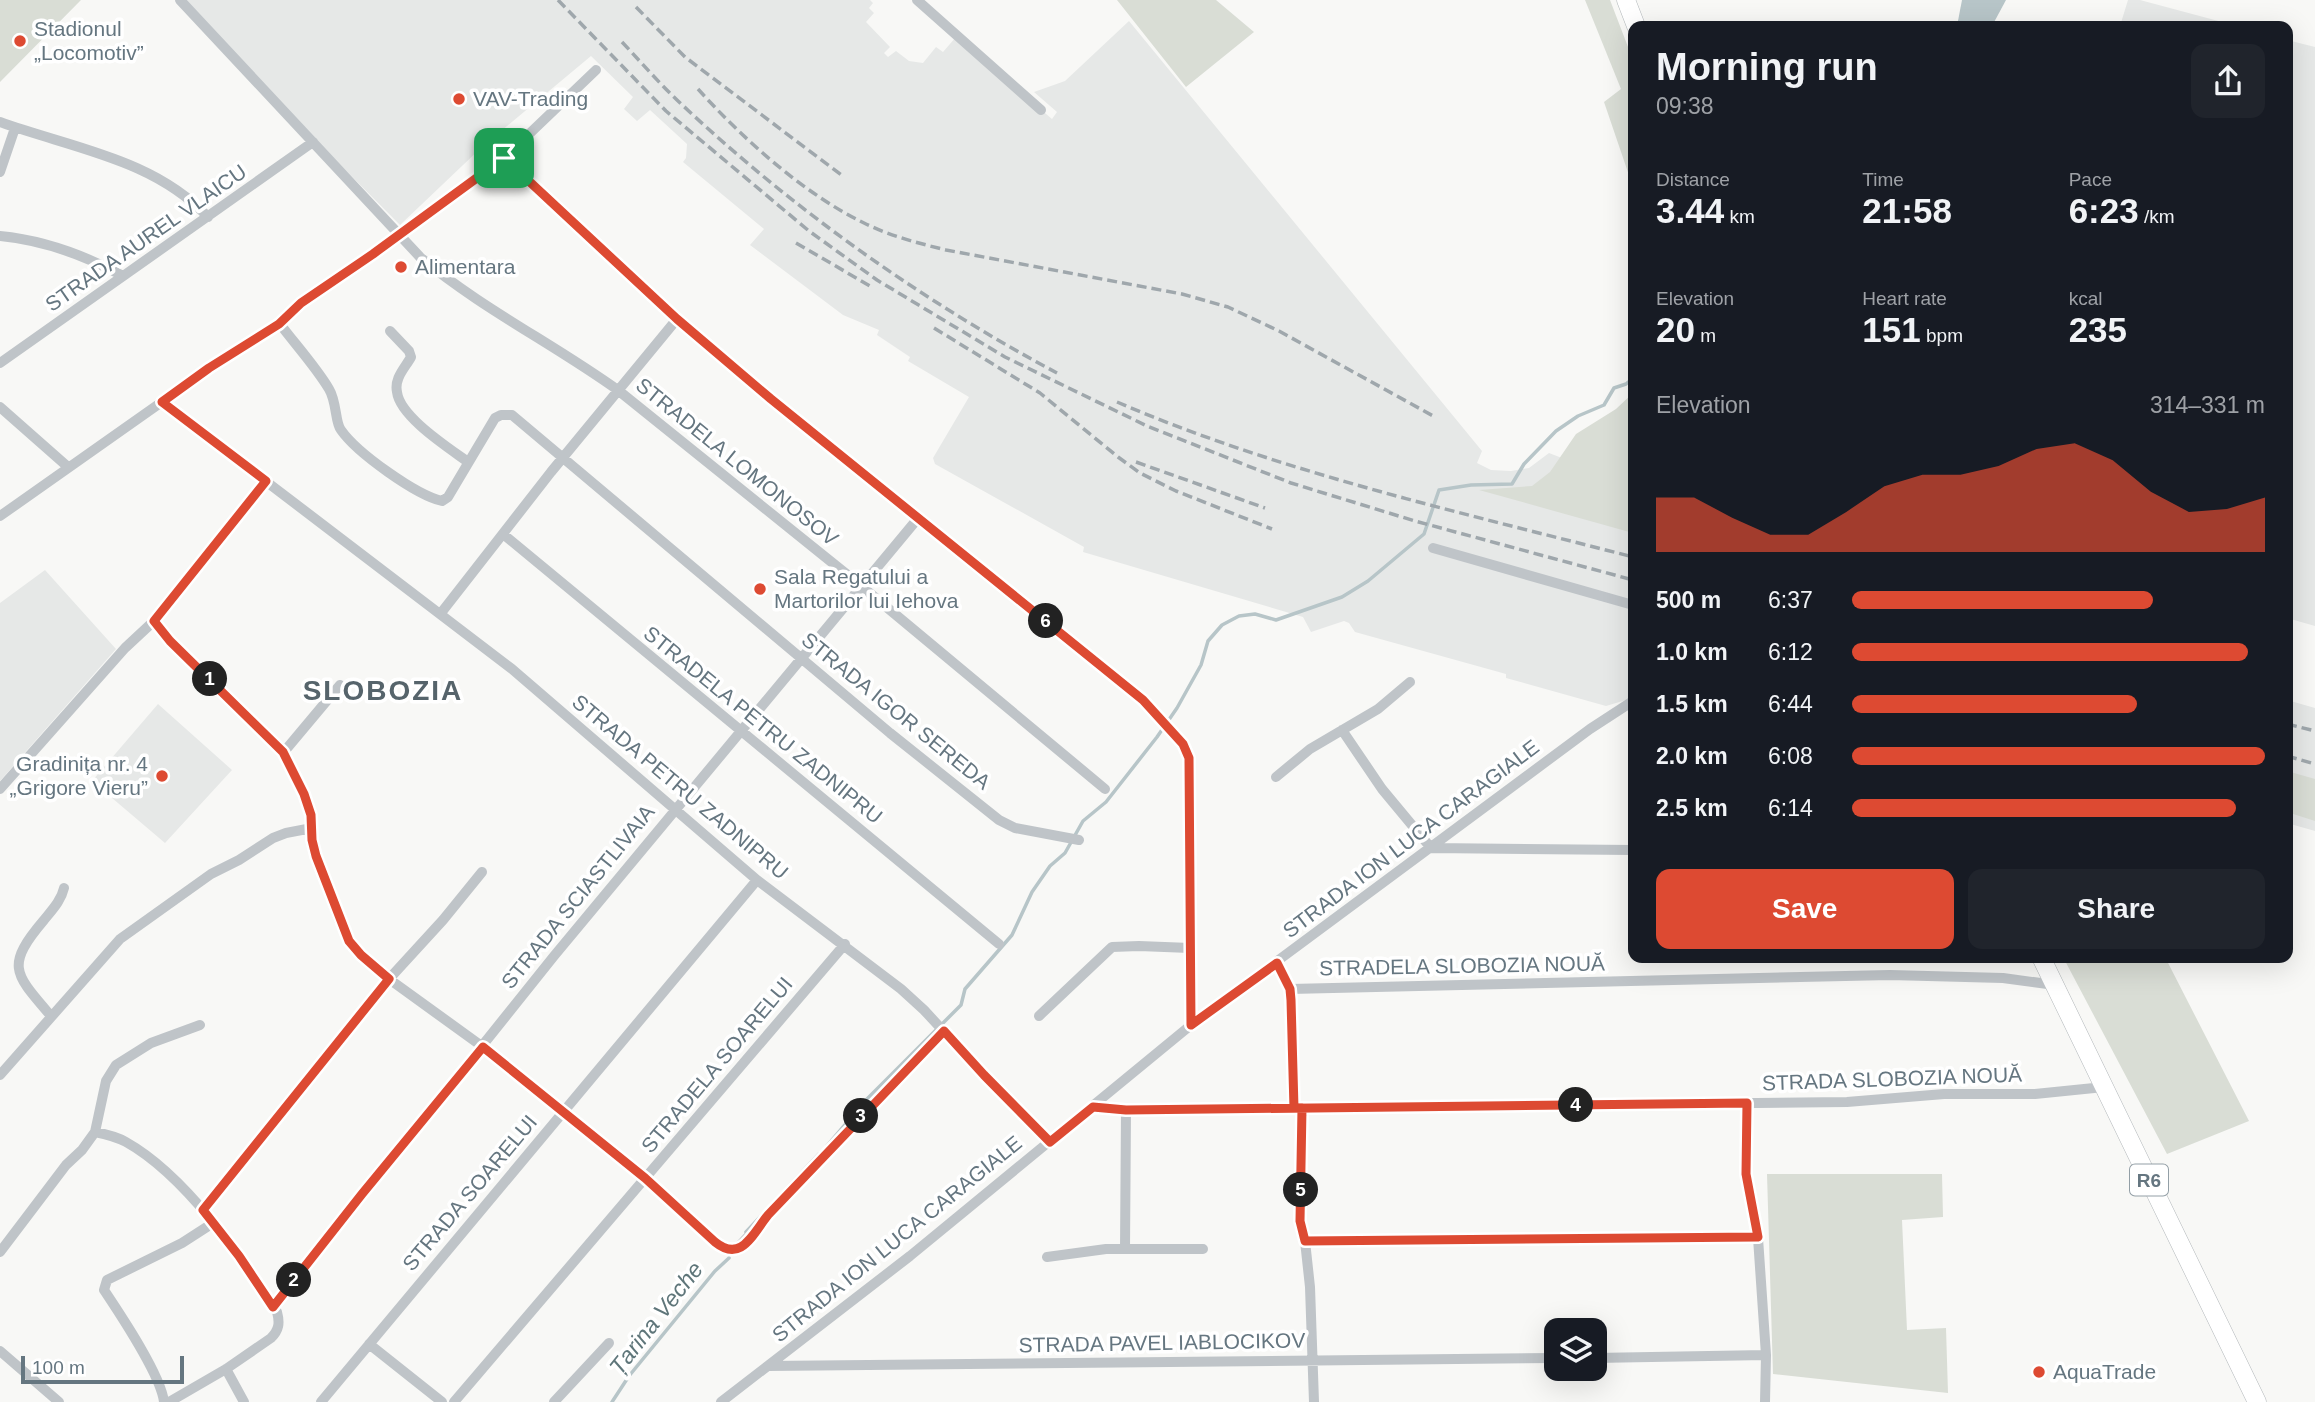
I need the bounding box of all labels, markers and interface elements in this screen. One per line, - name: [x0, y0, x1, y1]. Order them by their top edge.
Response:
- place label: Stadionul „Locomotiv”: [34, 17, 144, 64]
- marker: Stadionul „Locomotiv”: [12, 33, 28, 49]
- button: share: [2191, 44, 2265, 118]
- text: Morning run: [1656, 46, 1878, 88]
- place label: VAV-Trading: [473, 87, 588, 110]
- marker: VAV-Trading: [451, 91, 467, 107]
- text: 09:38: [1656, 93, 1714, 119]
- pin: [474, 128, 534, 188]
- icon: arrive: [485, 139, 523, 177]
- street label: STRADA AUREL VLAICU: [41, 159, 250, 316]
- text: Distance: [1656, 169, 1730, 190]
- text: Time: [1862, 169, 1904, 190]
- text: Pace: [2069, 169, 2112, 190]
- text: 3.44: [1656, 191, 1724, 230]
- text: 21:58: [1862, 191, 1952, 230]
- text: 6:23: [2069, 191, 2139, 230]
- text: km: [1724, 206, 1755, 227]
- text: /km: [2139, 206, 2175, 227]
- place label: Alimentara: [415, 255, 516, 278]
- marker: Alimentara: [393, 259, 409, 275]
- text: Elevation: [1656, 288, 1734, 309]
- text: Heart rate: [1862, 288, 1947, 309]
- text: kcal: [2069, 288, 2102, 309]
- text: 20: [1656, 310, 1695, 349]
- text: 151: [1862, 310, 1921, 349]
- text: 235: [2069, 310, 2127, 349]
- text: m: [1695, 325, 1716, 346]
- text: bpm: [1921, 325, 1963, 346]
- street label: STRADELA LOMONOSOV: [632, 373, 843, 550]
- text: Elevation: [1656, 392, 1751, 418]
- text: 314–331 m: [2150, 392, 2265, 418]
- place label: Sala Regatului a Martorilor lui Iehova: [774, 565, 959, 612]
- marker: Sala Regatului a Martorilor lui Iehova: [752, 581, 768, 597]
- text: 500 m: [1656, 587, 1721, 613]
- text: 6:37: [1768, 587, 1813, 613]
- pin: 6: [1028, 604, 1064, 638]
- text: 6: [1040, 610, 1051, 631]
- street label: STRADELA PETRU ZADNIPRU: [640, 621, 887, 828]
- street label: STRADA IGOR SEREDA: [797, 628, 995, 794]
- text: 1.0 km: [1656, 639, 1728, 665]
- text: 6:12: [1768, 639, 1813, 665]
- pin: 1: [192, 662, 228, 696]
- text: 1: [204, 668, 215, 689]
- district label: SLOBOZIA: [303, 675, 463, 706]
- street label: STRADA PETRU ZADNIPRU: [568, 690, 793, 884]
- text: 1.5 km: [1656, 691, 1728, 717]
- text: 6:44: [1768, 691, 1813, 717]
- street label: STRADA ION LUCA CARAGIALE: [1278, 735, 1543, 942]
- text: 2.0 km: [1656, 743, 1728, 769]
- text: 6:08: [1768, 743, 1813, 769]
- place label: Gradinița nr. 4 „Grigore Vieru”: [10, 752, 148, 799]
- marker: Gradinița nr. 4 „Grigore Vieru”: [154, 768, 170, 784]
- text: 2.5 km: [1656, 795, 1728, 821]
- text: 6:14: [1768, 795, 1813, 821]
- street label: STRADA SCIASTLIVAIA: [496, 800, 659, 993]
- button: Save: [1656, 869, 1954, 949]
- button: Share: [1968, 869, 2265, 949]
- street label: STRADELA SLOBOZIA NOUĂ: [1319, 952, 1605, 979]
- street label: STRADELA SOARELUI: [637, 972, 797, 1157]
- street label: STRADA SLOBOZIA NOUĂ: [1762, 1062, 2022, 1095]
- pin: 4: [1558, 1088, 1594, 1122]
- text: 4: [1570, 1094, 1581, 1115]
- pin: 3: [844, 1098, 878, 1134]
- text: 3: [855, 1105, 866, 1126]
- street label: STRADA SOARELUI: [398, 1110, 541, 1275]
- street label: STRADA ION LUCA CARAGIALE: [767, 1131, 1026, 1346]
- road number: R6: [2130, 1164, 2168, 1196]
- pin: 5: [1284, 1172, 1318, 1208]
- text: 5: [1295, 1179, 1306, 1200]
- water label: Țarina Veche: [604, 1256, 708, 1380]
- pin: 2: [276, 1262, 312, 1298]
- text: 2: [288, 1269, 299, 1290]
- map controls: [1544, 1318, 1607, 1381]
- button: layers: [1544, 1318, 1607, 1381]
- street label: STRADA PAVEL IABLOCIKOV: [1018, 1328, 1306, 1357]
- scale bar: [21, 1353, 184, 1385]
- text: 100 m: [32, 1357, 85, 1378]
- place label: AquaTrade: [2053, 1360, 2156, 1383]
- marker: AquaTrade: [2031, 1364, 2047, 1380]

